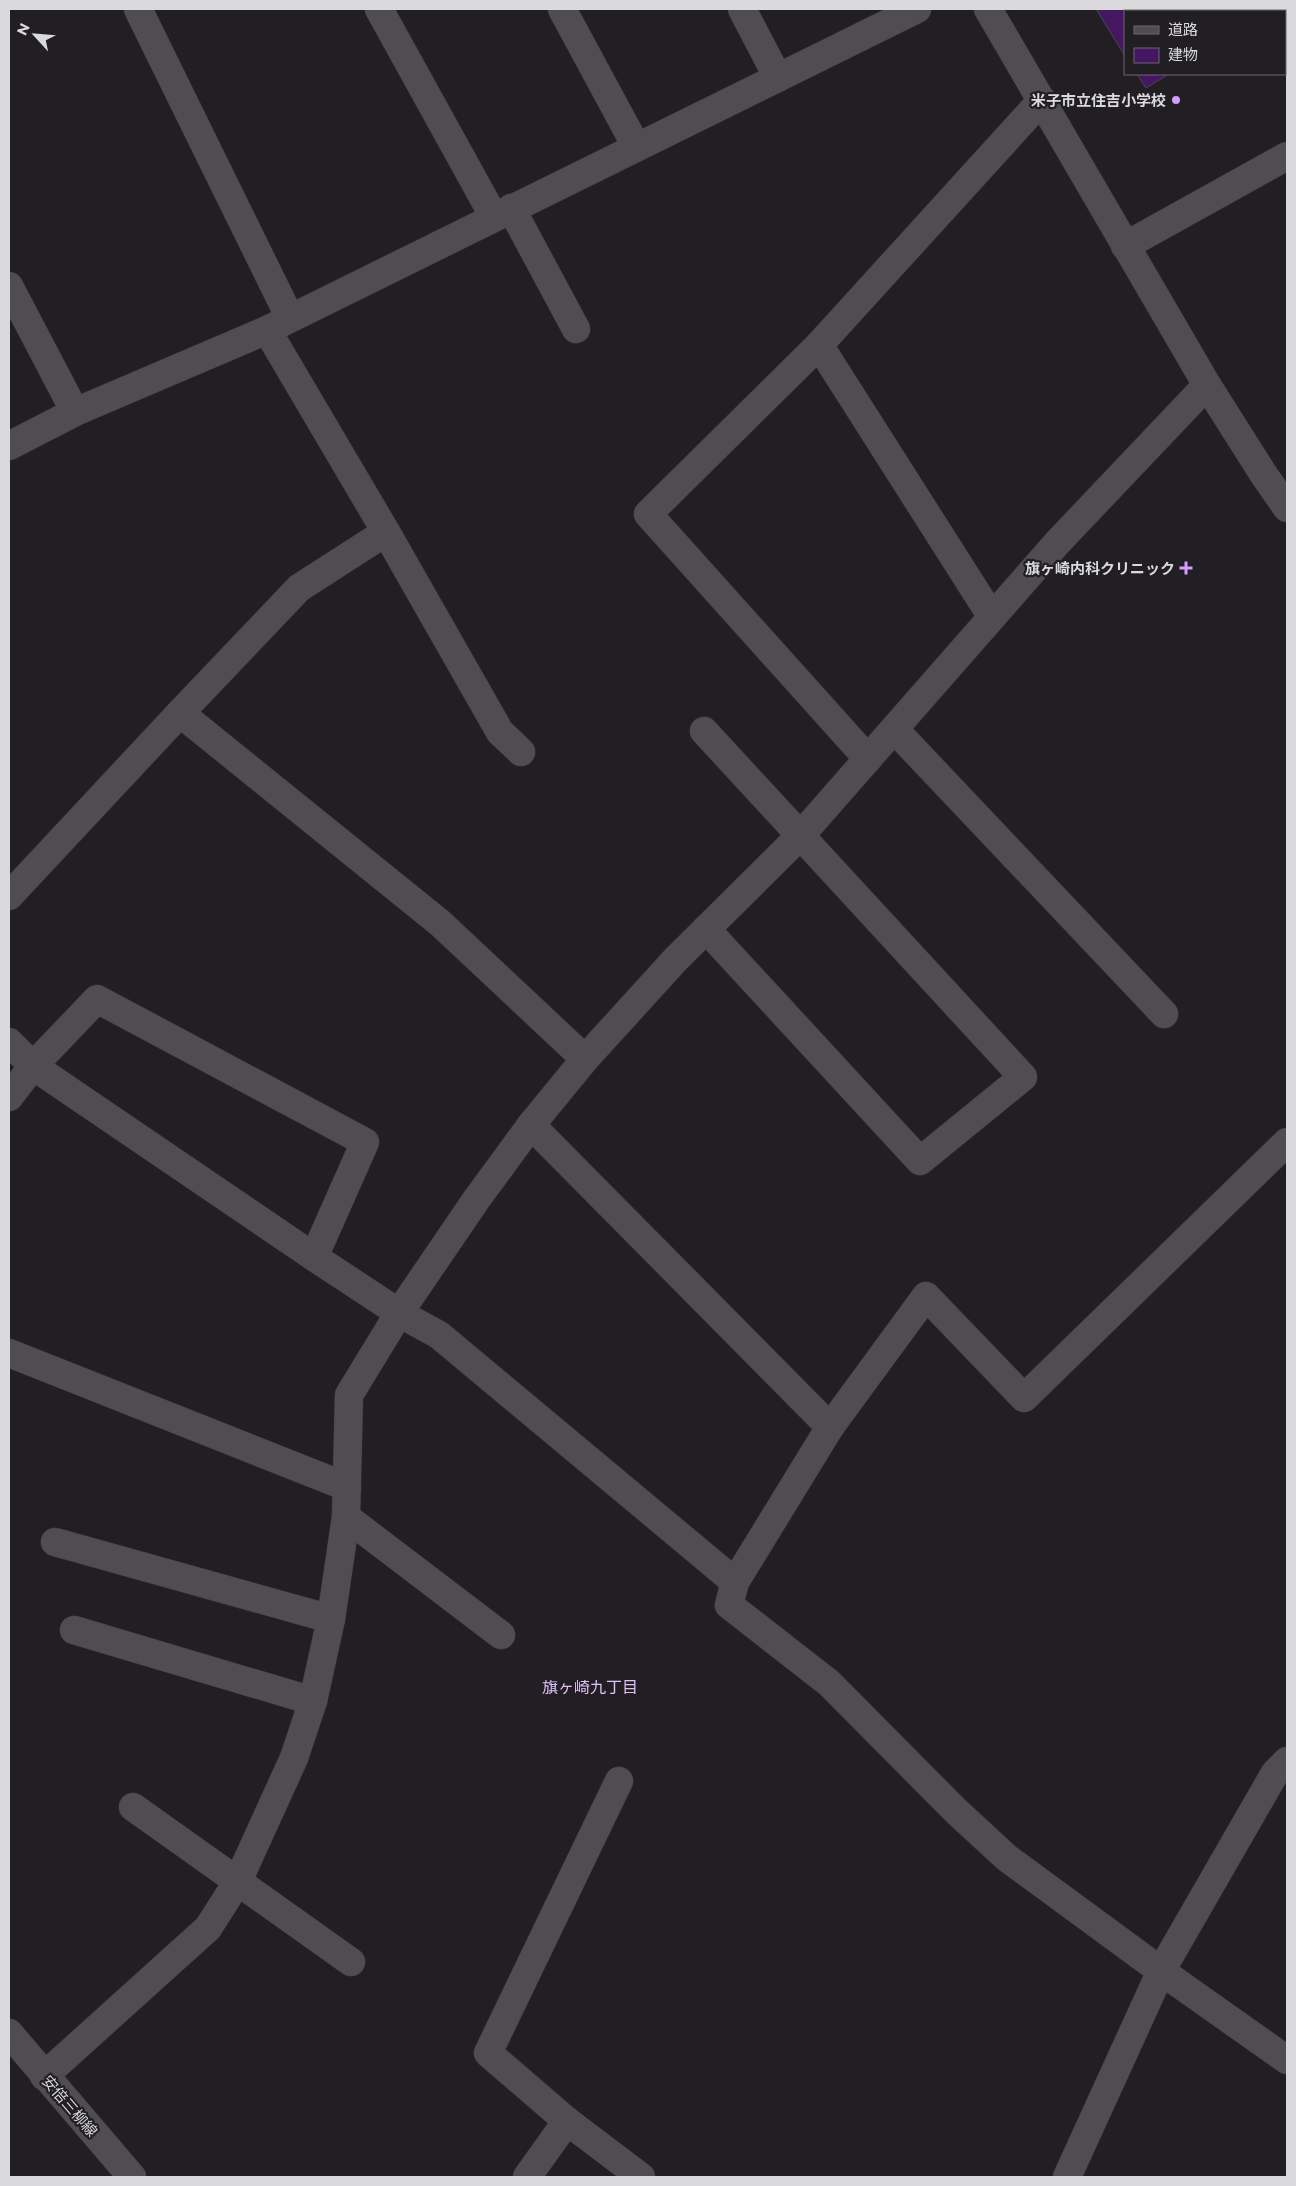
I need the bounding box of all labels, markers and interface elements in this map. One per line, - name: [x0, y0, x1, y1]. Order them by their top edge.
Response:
- north arrow: [10, 10, 60, 60]
- legend: [1124, 10, 1286, 75]
- text: N: [13, 20, 34, 38]
- text: 道路: [1168, 20, 1198, 39]
- text: 建物: [1168, 45, 1198, 64]
- place label: 米子市立住吉小学校: [1031, 91, 1166, 110]
- marker: 米子市立住吉小学校: [1170, 94, 1182, 106]
- place label: 旗ヶ崎内科クリニック: [1025, 559, 1175, 578]
- marker: 旗ヶ崎内科クリニック: [1179, 561, 1193, 575]
- district label: 旗ヶ崎九丁目: [542, 1678, 638, 1697]
- street label: 安倍三柳線: [38, 2071, 102, 2141]

